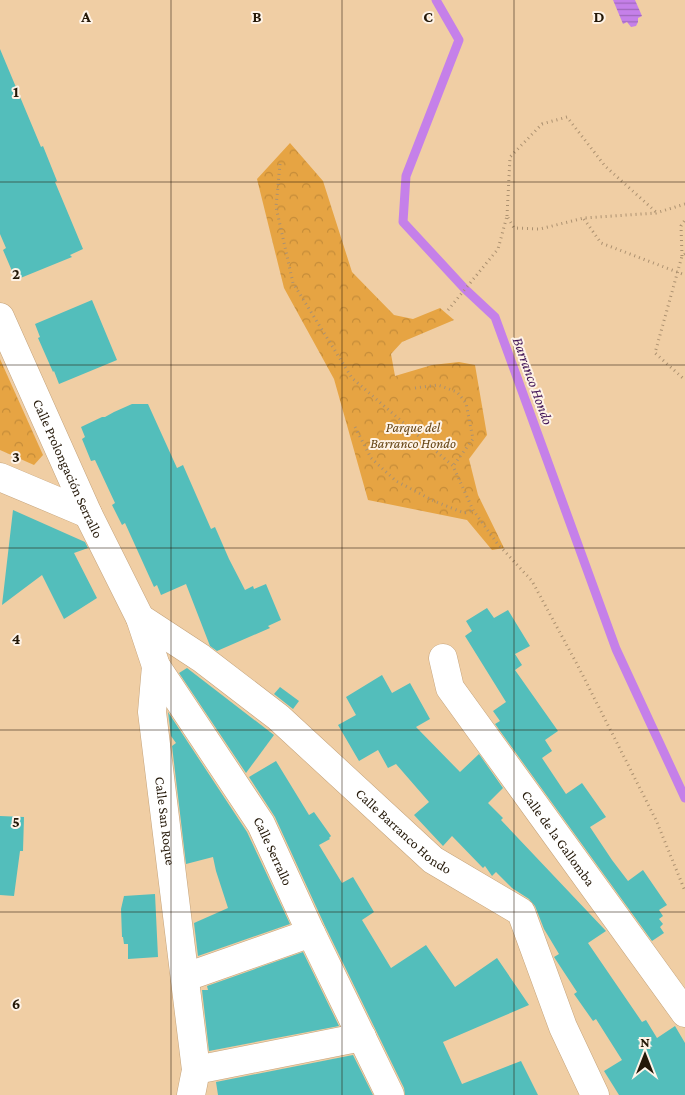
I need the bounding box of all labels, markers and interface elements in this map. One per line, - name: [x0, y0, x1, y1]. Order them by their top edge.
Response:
- text: A: [80, 8, 91, 25]
- text: B: [252, 8, 262, 25]
- text: C: [423, 8, 433, 25]
- text: D: [593, 8, 605, 25]
- text: 1: [13, 83, 19, 100]
- text: 2: [12, 265, 20, 282]
- water label: Barranco Hondo: [510, 335, 556, 427]
- street label: Calle Prolongación Serrallo: [30, 397, 107, 541]
- park label: Parque del Barranco Hondo: [370, 419, 456, 451]
- text: 3: [12, 448, 20, 465]
- text: 4: [12, 630, 21, 647]
- street label: Calle San Roque: [152, 776, 179, 866]
- street label: Calle Barranco Hondo: [353, 785, 454, 877]
- street label: Calle de la Gallomba: [519, 787, 599, 890]
- text: 5: [12, 813, 20, 830]
- street label: Calle Serrallo: [250, 813, 296, 888]
- text: 6: [12, 995, 20, 1012]
- north arrow: [620, 1030, 670, 1080]
- text: N: [640, 1034, 650, 1050]

